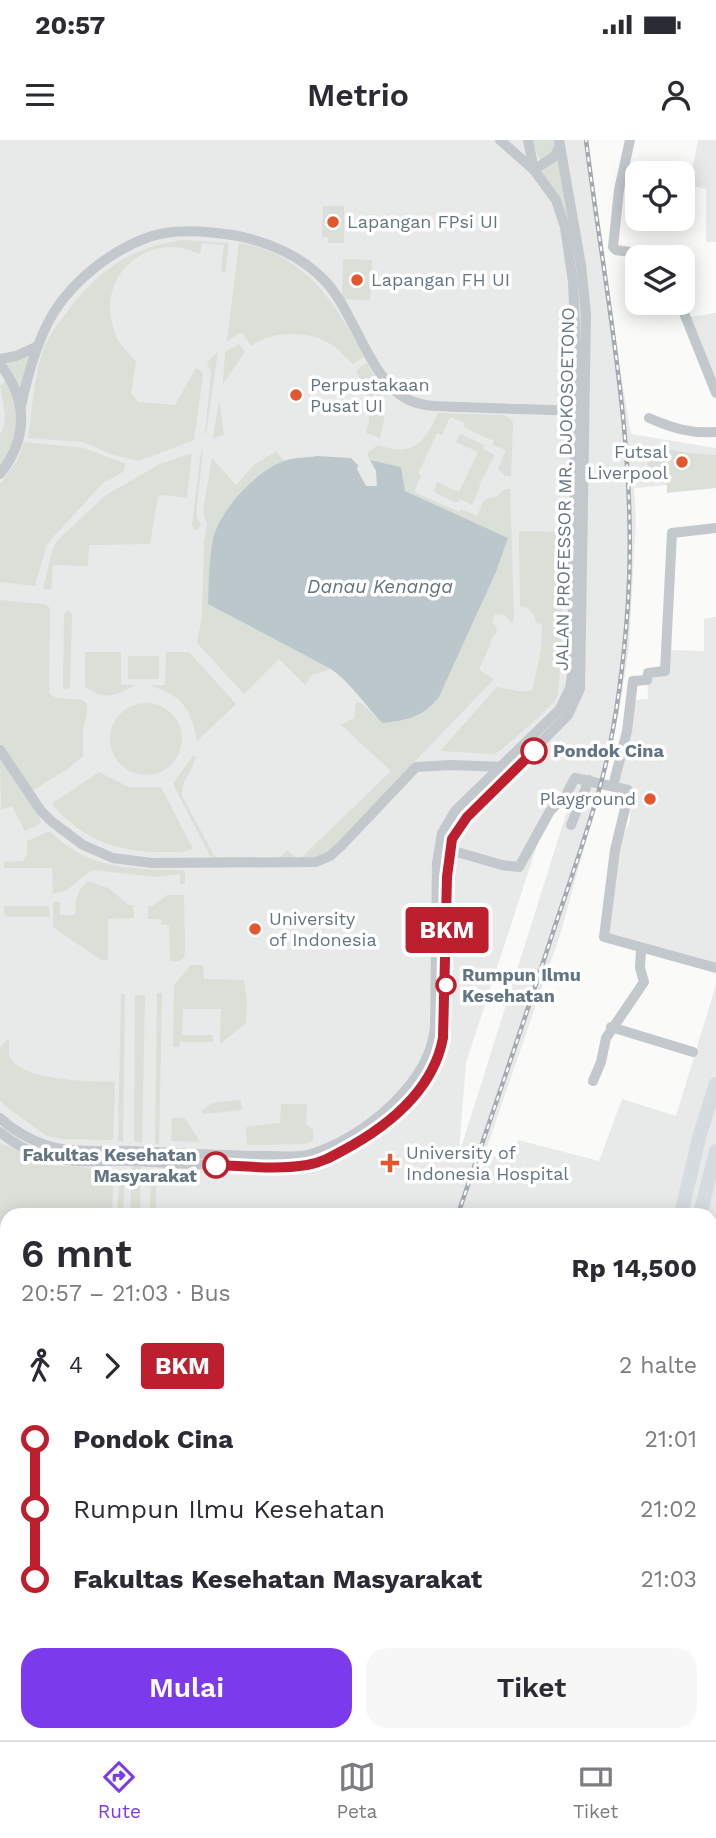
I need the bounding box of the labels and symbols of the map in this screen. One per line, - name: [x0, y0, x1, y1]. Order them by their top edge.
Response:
- place label: Lapangan FPsi UI: [347, 211, 498, 232]
- marker: Lapangan FPsi UI: [325, 214, 341, 230]
- place label: Lapangan FH UI: [371, 269, 510, 290]
- marker: Lapangan FH UI: [349, 272, 365, 288]
- street label: JALAN PROFESSOR MR. DJOKOSOETONO: [551, 307, 578, 671]
- place label: Perpustakaan Pusat UI: [310, 374, 430, 416]
- marker: Perpustakaan Pusat UI: [288, 387, 304, 403]
- place label: Futsal Liverpool: [587, 441, 668, 483]
- marker: Futsal Liverpool: [674, 454, 690, 470]
- water label: Danau Kenanga: [307, 575, 453, 598]
- marker: Pondok Cina: [521, 738, 547, 764]
- place label: Pondok Cina: [553, 740, 664, 761]
- place label: Playground: [540, 788, 636, 809]
- marker: Playground: [642, 791, 658, 807]
- line badge: BKM: [407, 907, 487, 953]
- place label: University of Indonesia: [269, 908, 377, 950]
- marker: University of Indonesia: [247, 921, 263, 937]
- place label: Rumpun Ilmu Kesehatan: [462, 964, 581, 1006]
- marker: Rumpun Ilmu Kesehatan: [436, 975, 456, 995]
- place label: University of Indonesia Hospital: [406, 1142, 569, 1184]
- place label: Fakultas Kesehatan Masyarakat: [22, 1144, 197, 1186]
- marker: Fakultas Kesehatan Masyarakat: [203, 1152, 229, 1178]
- marker: University of Indonesia Hospital: [380, 1153, 400, 1173]

